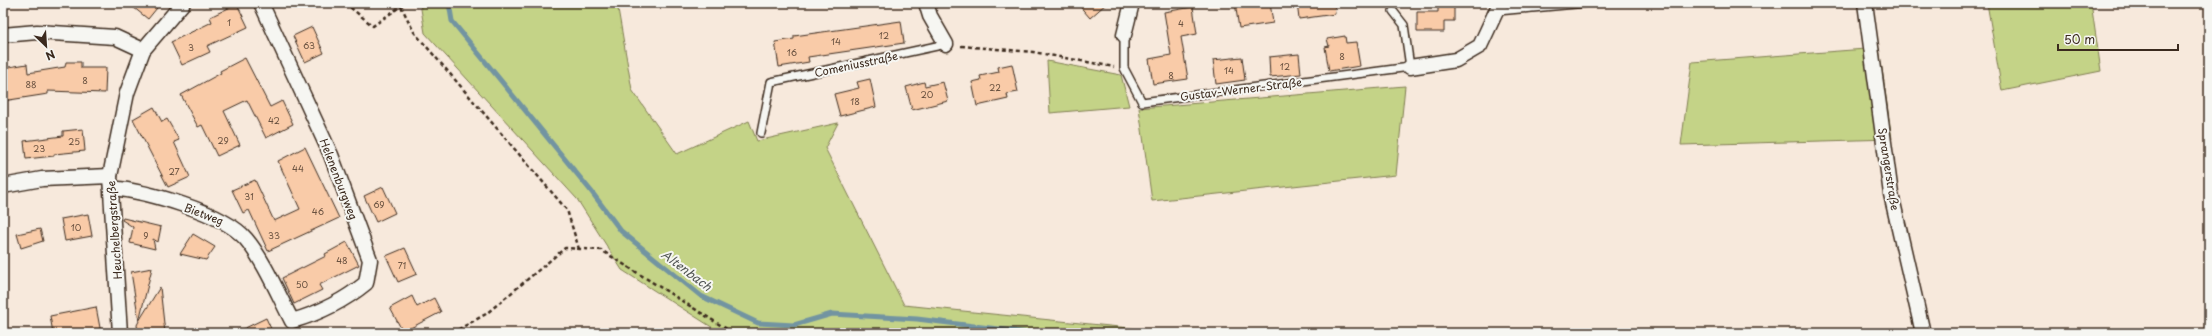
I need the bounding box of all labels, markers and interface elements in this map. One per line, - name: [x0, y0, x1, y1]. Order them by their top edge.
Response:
- house number: 1: [227, 15, 231, 29]
- house number: 4: [1178, 16, 1184, 30]
- north arrow: [26, 26, 66, 66]
- scale bar: [2058, 26, 2178, 52]
- house number: 12: [879, 28, 889, 42]
- text: 50 m: [2064, 30, 2095, 48]
- house number: 14: [831, 34, 841, 48]
- house number: 63: [303, 38, 315, 52]
- house number: 3: [188, 40, 194, 54]
- house number: 16: [787, 45, 797, 59]
- text: N: [43, 46, 58, 65]
- street label: Comeniusstraße: [813, 47, 899, 81]
- house number: 8: [1339, 49, 1345, 63]
- house number: 12: [1280, 59, 1290, 73]
- house number: 14: [1224, 63, 1234, 77]
- house number: 8: [1168, 68, 1174, 82]
- house number: 8: [82, 73, 88, 87]
- street label: Gustav-Werner-Straße: [1179, 73, 1303, 105]
- house number: 88: [25, 77, 37, 91]
- house number: 22: [989, 80, 1001, 94]
- house number: 20: [921, 87, 934, 101]
- house number: 18: [850, 94, 860, 108]
- house number: 42: [268, 113, 280, 127]
- street label: Sprangerstraße: [1874, 126, 1904, 212]
- house number: 29: [217, 133, 229, 147]
- house number: 25: [68, 134, 80, 148]
- street label: Helenenburgweg: [316, 136, 362, 222]
- house number: 23: [33, 141, 45, 155]
- house number: 44: [292, 161, 304, 175]
- house number: 27: [168, 164, 180, 178]
- street label: Heuchelbergstraße: [102, 180, 126, 280]
- house number: 31: [244, 189, 254, 203]
- house number: 69: [373, 197, 385, 211]
- street label: Bietweg: [182, 199, 226, 229]
- house number: 46: [312, 204, 324, 218]
- house number: 10: [71, 220, 82, 234]
- house number: 9: [143, 228, 149, 242]
- house number: 33: [268, 228, 280, 242]
- water label: Altenbach: [658, 245, 717, 295]
- house number: 48: [336, 253, 348, 267]
- house number: 71: [398, 258, 406, 272]
- house number: 50: [296, 277, 309, 291]

